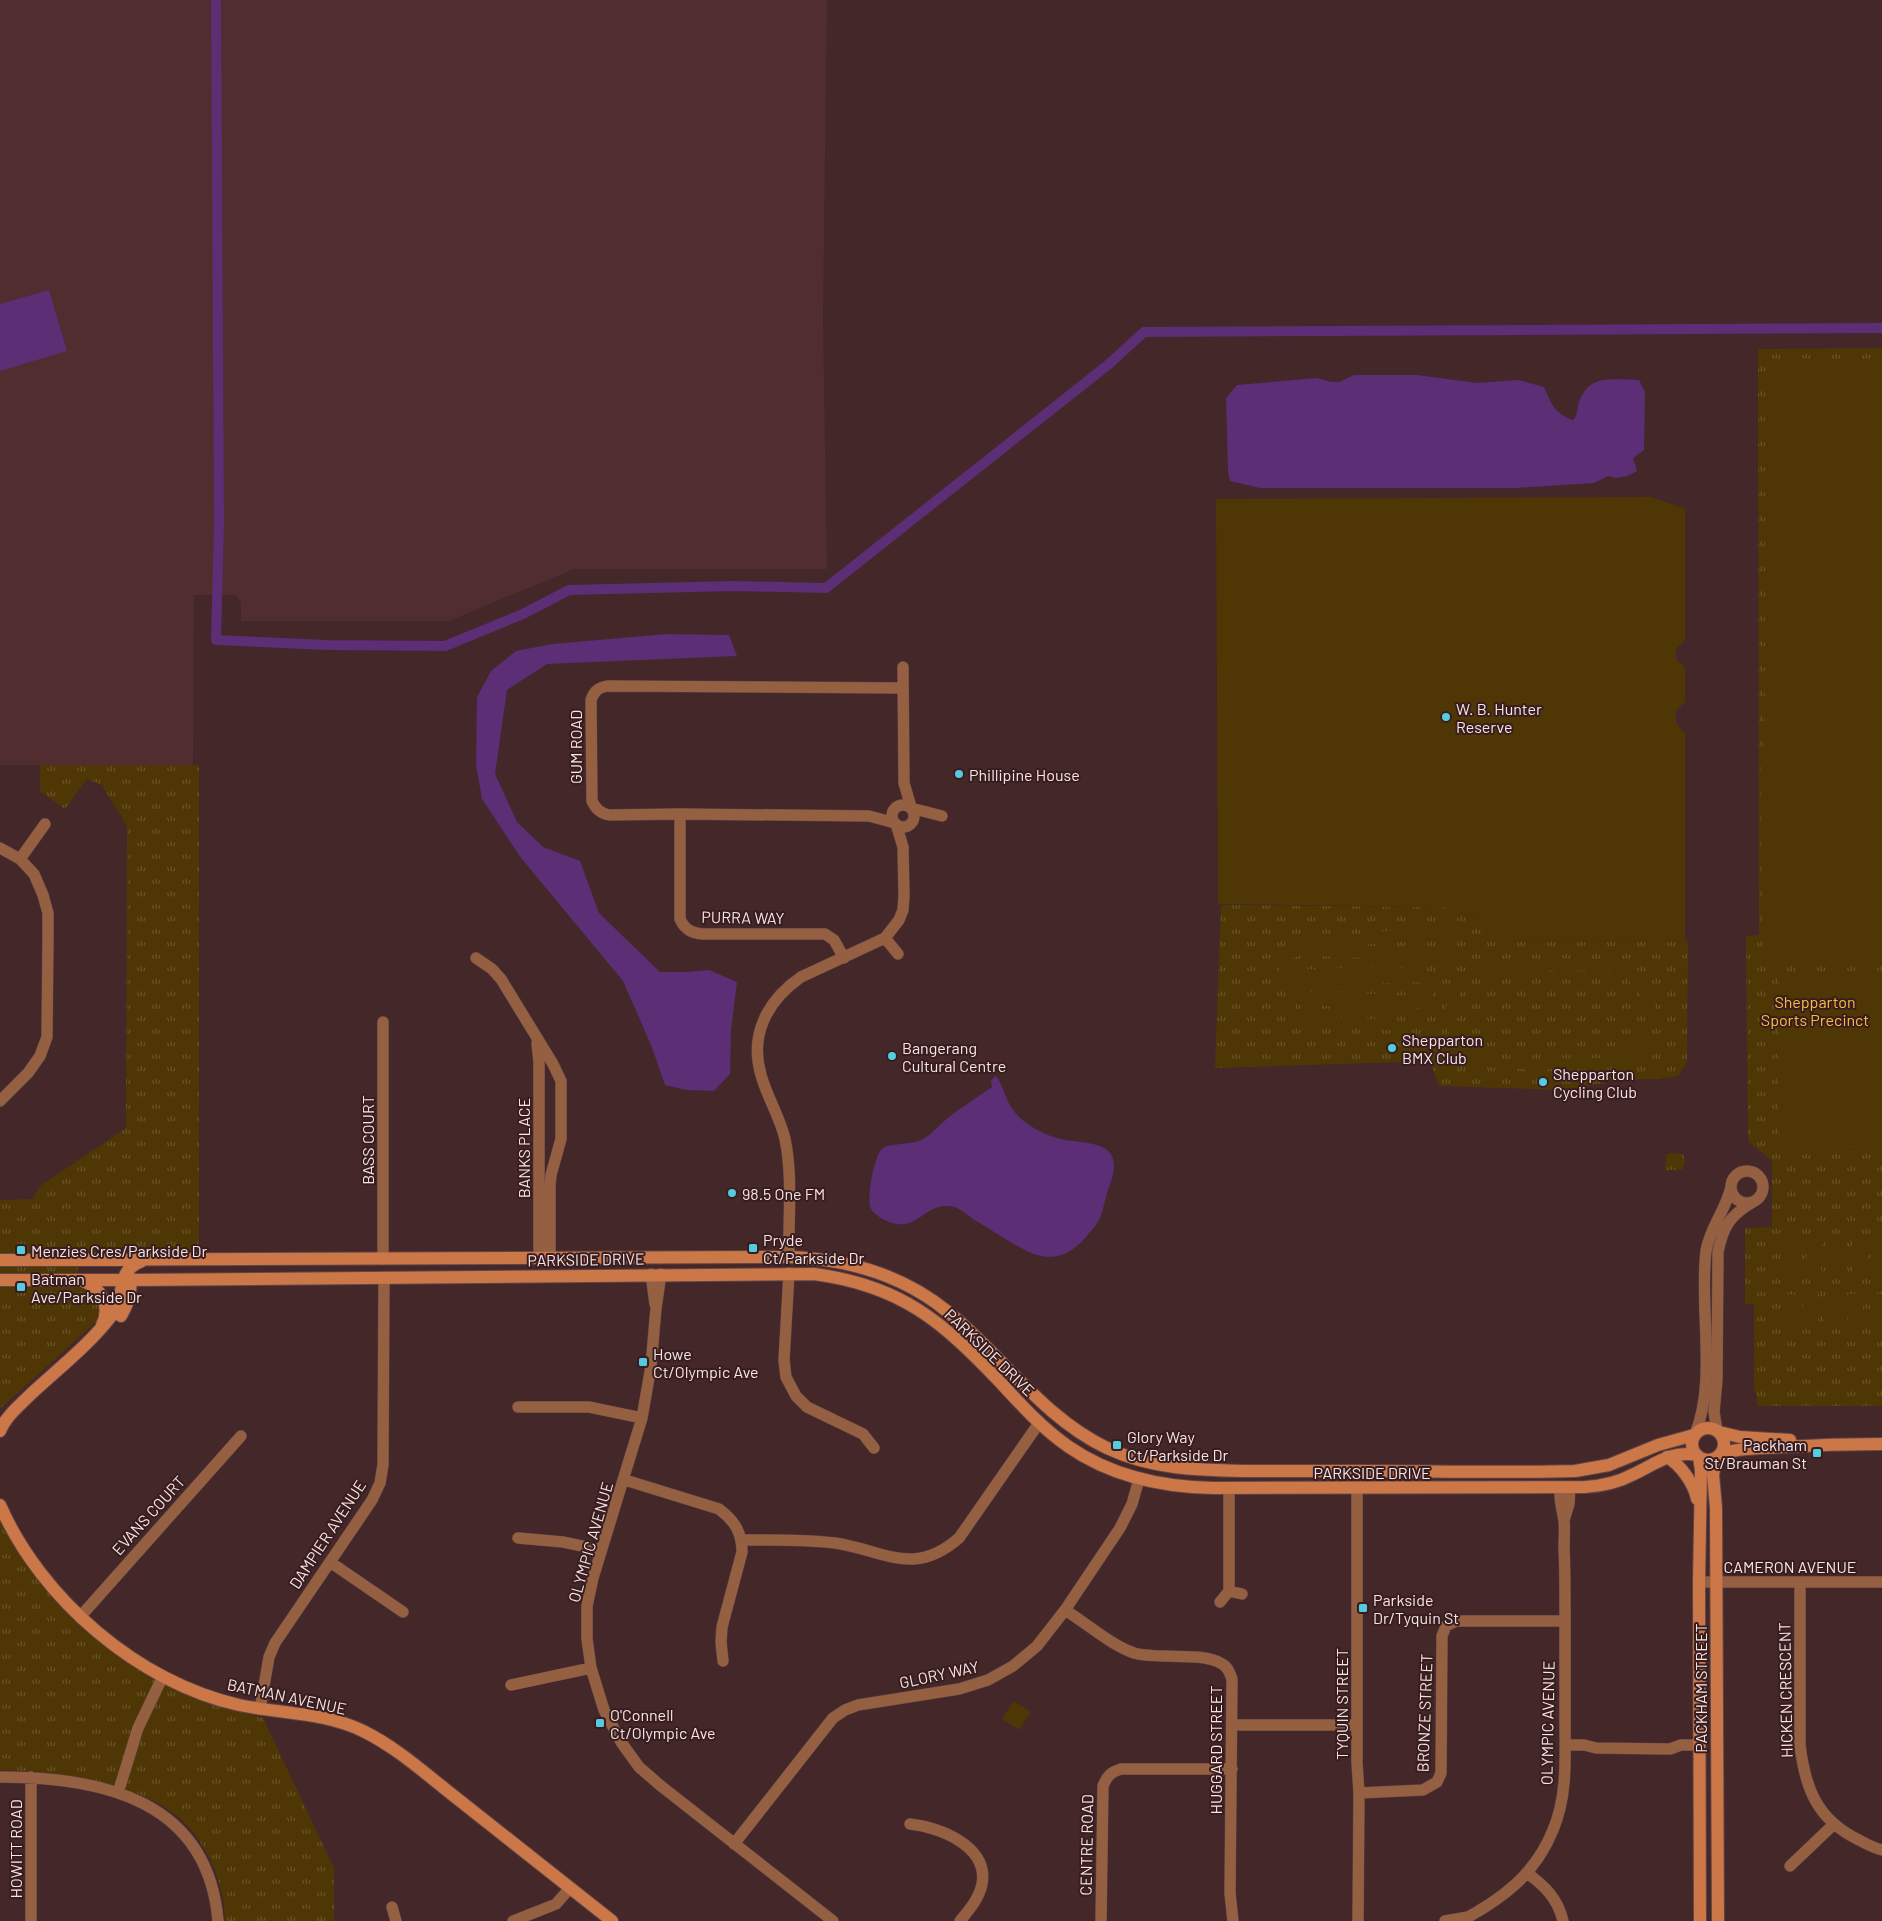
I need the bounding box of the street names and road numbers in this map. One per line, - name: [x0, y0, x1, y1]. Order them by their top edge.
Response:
- street label: GUM ROAD: [566, 710, 585, 784]
- street label: PURRA WAY: [701, 907, 785, 927]
- street label: BASS COURT: [358, 1095, 377, 1185]
- street label: BANKS PLACE: [514, 1098, 533, 1198]
- street label: PARKSIDE DRIVE: [527, 1248, 645, 1270]
- street label: PARKSIDE DRIVE: [941, 1304, 1039, 1400]
- street label: PARKSIDE DRIVE: [1313, 1463, 1431, 1482]
- street label: EVANS COURT: [108, 1472, 188, 1558]
- street label: DAMPIER AVENUE: [285, 1476, 369, 1592]
- street label: OLYMPIC AVENUE: [564, 1480, 616, 1604]
- street label: CAMERON AVENUE: [1724, 1557, 1856, 1576]
- street label: HICKEN CRESCENT: [1774, 1622, 1796, 1758]
- street label: PACKHAM STREET: [1691, 1623, 1710, 1753]
- street label: TYQUIN STREET: [1332, 1648, 1351, 1760]
- street label: BRONZE STREET: [1412, 1653, 1436, 1773]
- street label: GLORY WAY: [897, 1656, 981, 1692]
- street label: OLYMPIC AVENUE: [1536, 1661, 1558, 1785]
- street label: BATMAN AVENUE: [226, 1674, 348, 1718]
- street label: HUGGARD STREET: [1206, 1685, 1225, 1815]
- street label: CENTRE ROAD: [1076, 1794, 1096, 1896]
- street label: HOWITT ROAD: [6, 1799, 25, 1899]

